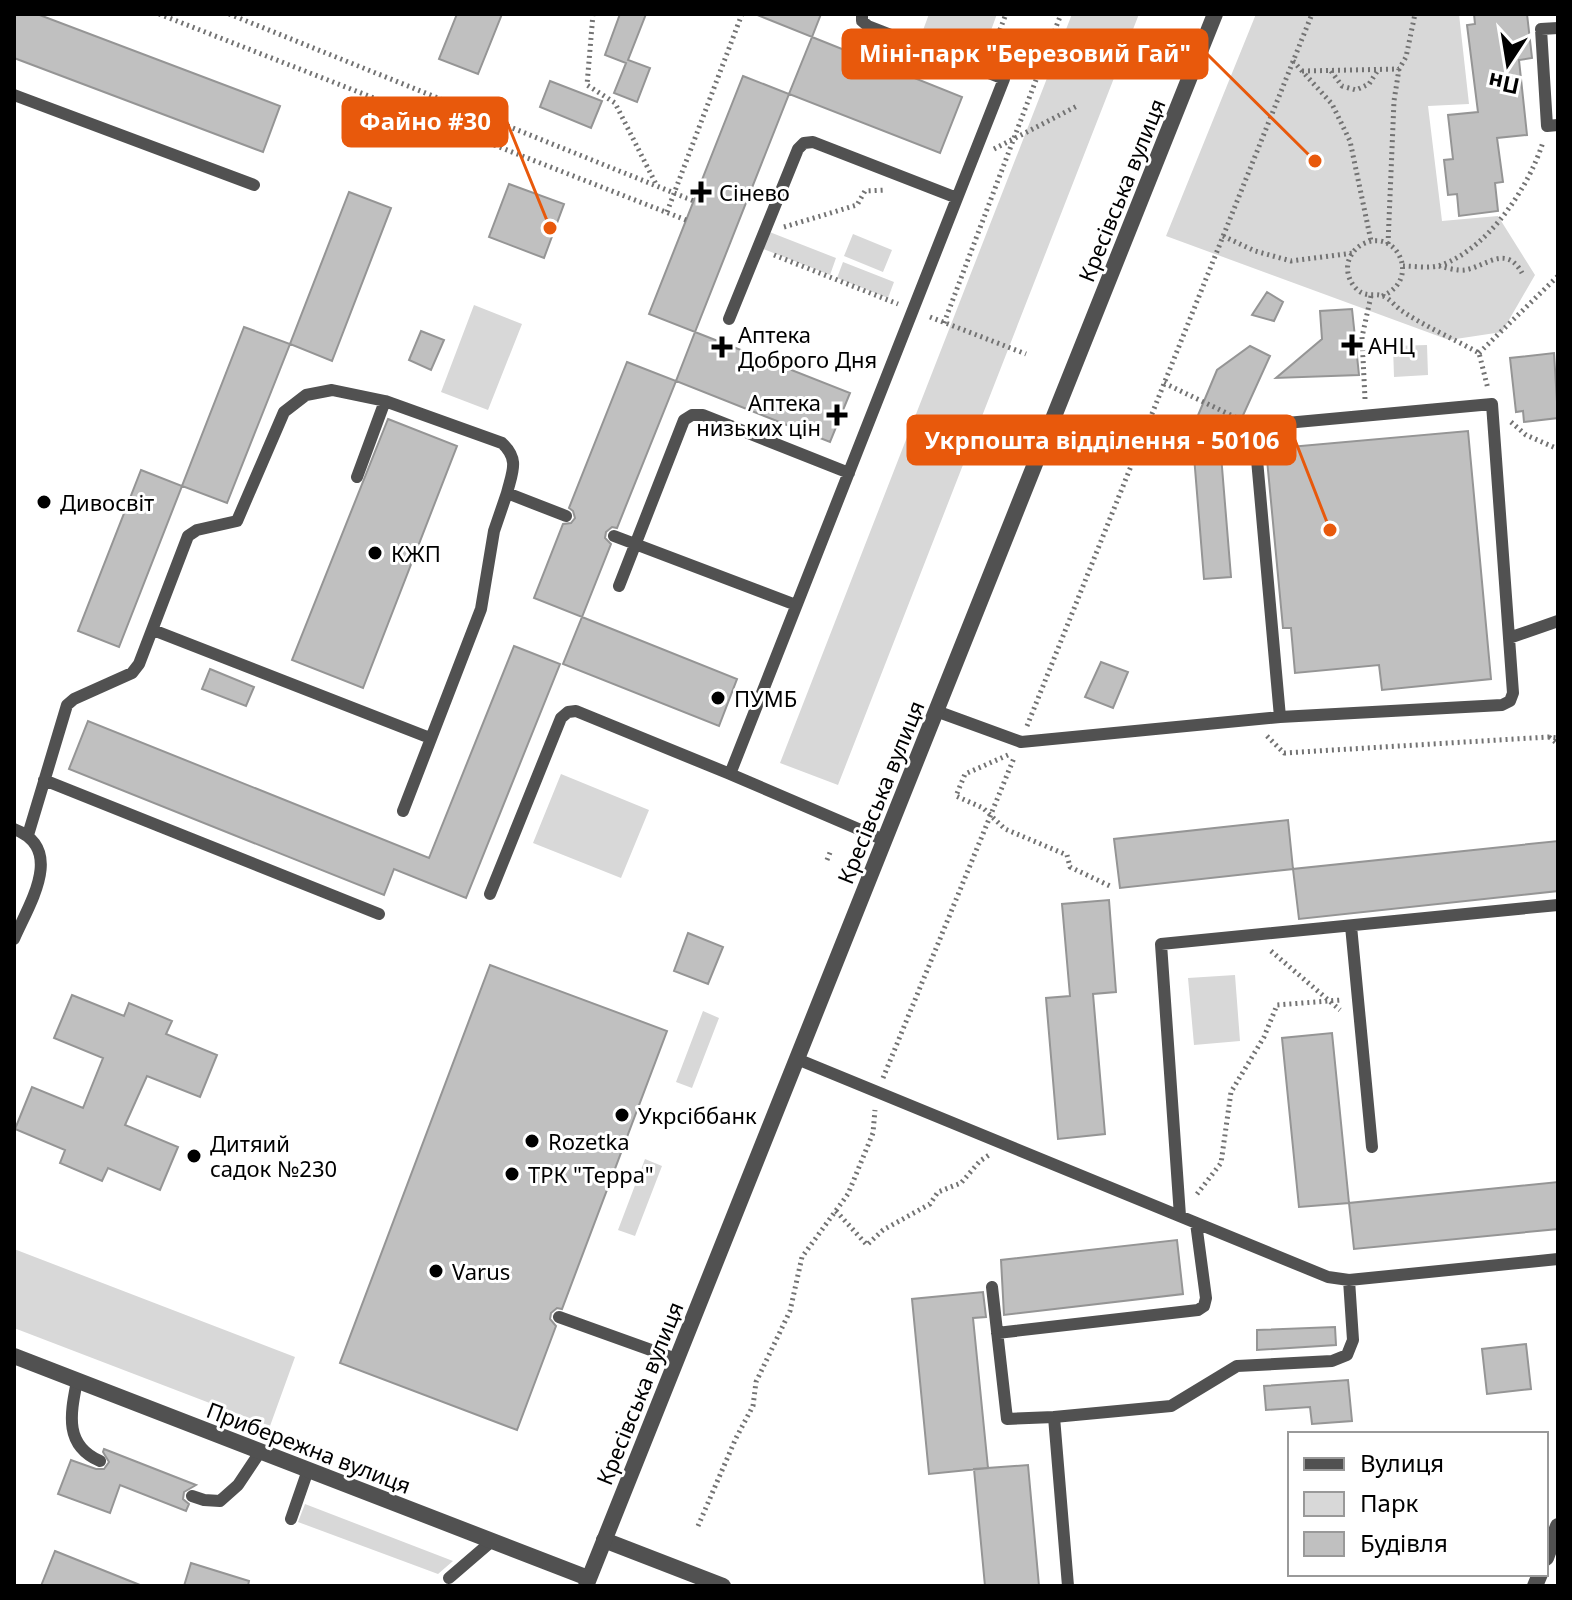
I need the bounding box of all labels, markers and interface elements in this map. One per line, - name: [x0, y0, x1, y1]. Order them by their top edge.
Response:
- north arrow: [1468, 24, 1548, 104]
- callout: Міні-парк "Березовий Гай": [843, 30, 1207, 78]
- text: Міні-парк "Березовий Гай": [859, 36, 1191, 69]
- text: Пн: [1485, 67, 1522, 102]
- street label: Кресівська вулиця: [1071, 94, 1171, 286]
- callout: Файно #30: [343, 98, 507, 146]
- text: Файно #30: [359, 104, 491, 137]
- place label: Сінево: [719, 177, 790, 207]
- marker: Сінево: [690, 181, 712, 203]
- place label: Аптека Доброго Дня: [738, 319, 877, 374]
- place label: АНЦ: [1368, 330, 1415, 360]
- marker: АНЦ: [1343, 336, 1361, 354]
- marker: Аптека Доброго Дня: [713, 338, 731, 356]
- place label: Аптека низьких цін: [696, 387, 821, 442]
- marker: Аптека низьких цін: [828, 406, 846, 424]
- callout: Укрпошта відділення - 50106: [908, 416, 1295, 464]
- text: Укрпошта відділення - 50106: [924, 423, 1280, 456]
- place label: Дивосвіт: [60, 487, 154, 517]
- marker: Дивосвіт: [35, 493, 53, 511]
- place label: КЖП: [391, 538, 441, 568]
- marker: КЖП: [366, 544, 384, 562]
- place label: ПУМБ: [734, 683, 797, 713]
- marker: ПУМБ: [709, 689, 727, 707]
- street label: Кресівська вулиця: [830, 696, 930, 888]
- place label: Укрсіббанк: [638, 1100, 757, 1130]
- marker: Укрсіббанк: [613, 1106, 631, 1124]
- place label: Rozetka: [548, 1126, 630, 1156]
- place label: Дитяий садок №230: [210, 1128, 337, 1183]
- marker: Rozetka: [523, 1132, 541, 1150]
- marker: Дитяий садок №230: [185, 1147, 203, 1165]
- place label: ТРК "Терра": [528, 1159, 654, 1189]
- marker: ТРК "Терра": [503, 1165, 521, 1183]
- place label: Varus: [452, 1256, 510, 1286]
- marker: Varus: [427, 1262, 445, 1280]
- street label: Кресівська вулиця: [589, 1297, 689, 1489]
- street label: Прибережна вулиця: [202, 1394, 416, 1500]
- legend: [1288, 1432, 1548, 1576]
- text: Вулиця: [1360, 1446, 1444, 1479]
- text: Парк: [1360, 1486, 1419, 1519]
- text: Будівля: [1360, 1526, 1448, 1559]

